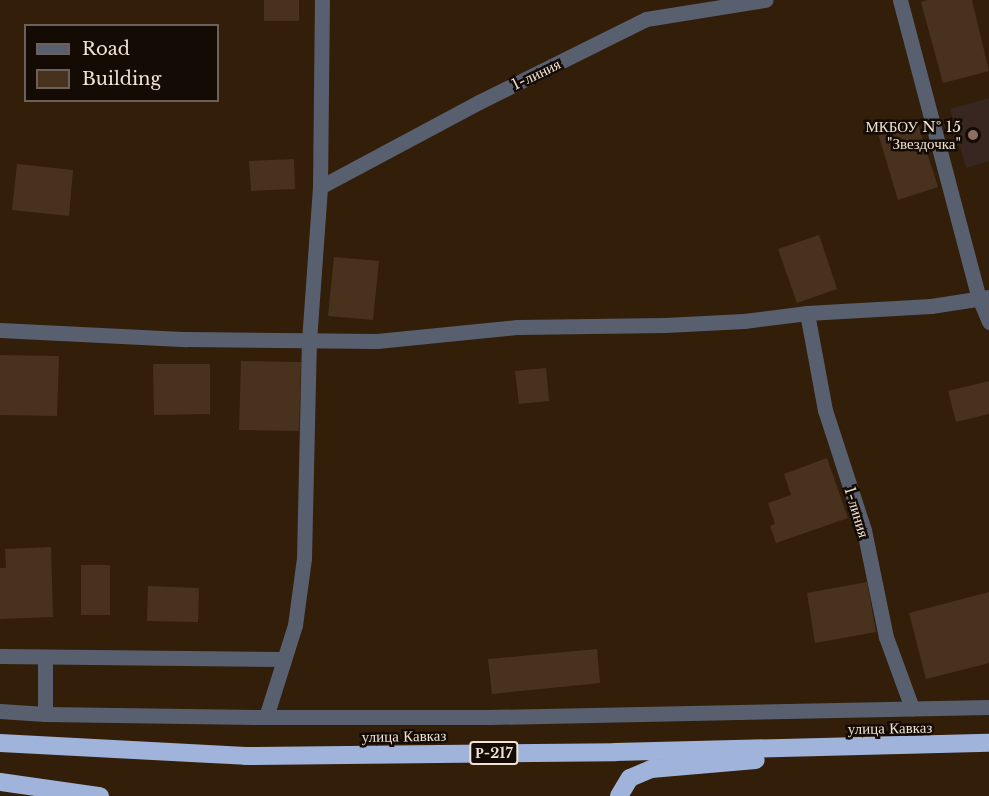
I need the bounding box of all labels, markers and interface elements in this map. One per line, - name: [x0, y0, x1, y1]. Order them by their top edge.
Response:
- legend: [24, 24, 219, 102]
- text: Road: [82, 38, 130, 60]
- street label: 1-линия: [509, 54, 563, 94]
- text: Building: [82, 68, 161, 90]
- place label: МКБОУ № 15 "Звездочка": [865, 117, 961, 152]
- marker: МКБОУ № 15 "Звездочка": [966, 128, 980, 142]
- street label: 1-линия: [841, 484, 873, 540]
- street label: улица Кавказ: [848, 718, 932, 738]
- street label: улица Кавказ: [362, 726, 446, 746]
- road number: Р-217: [468, 742, 520, 764]

